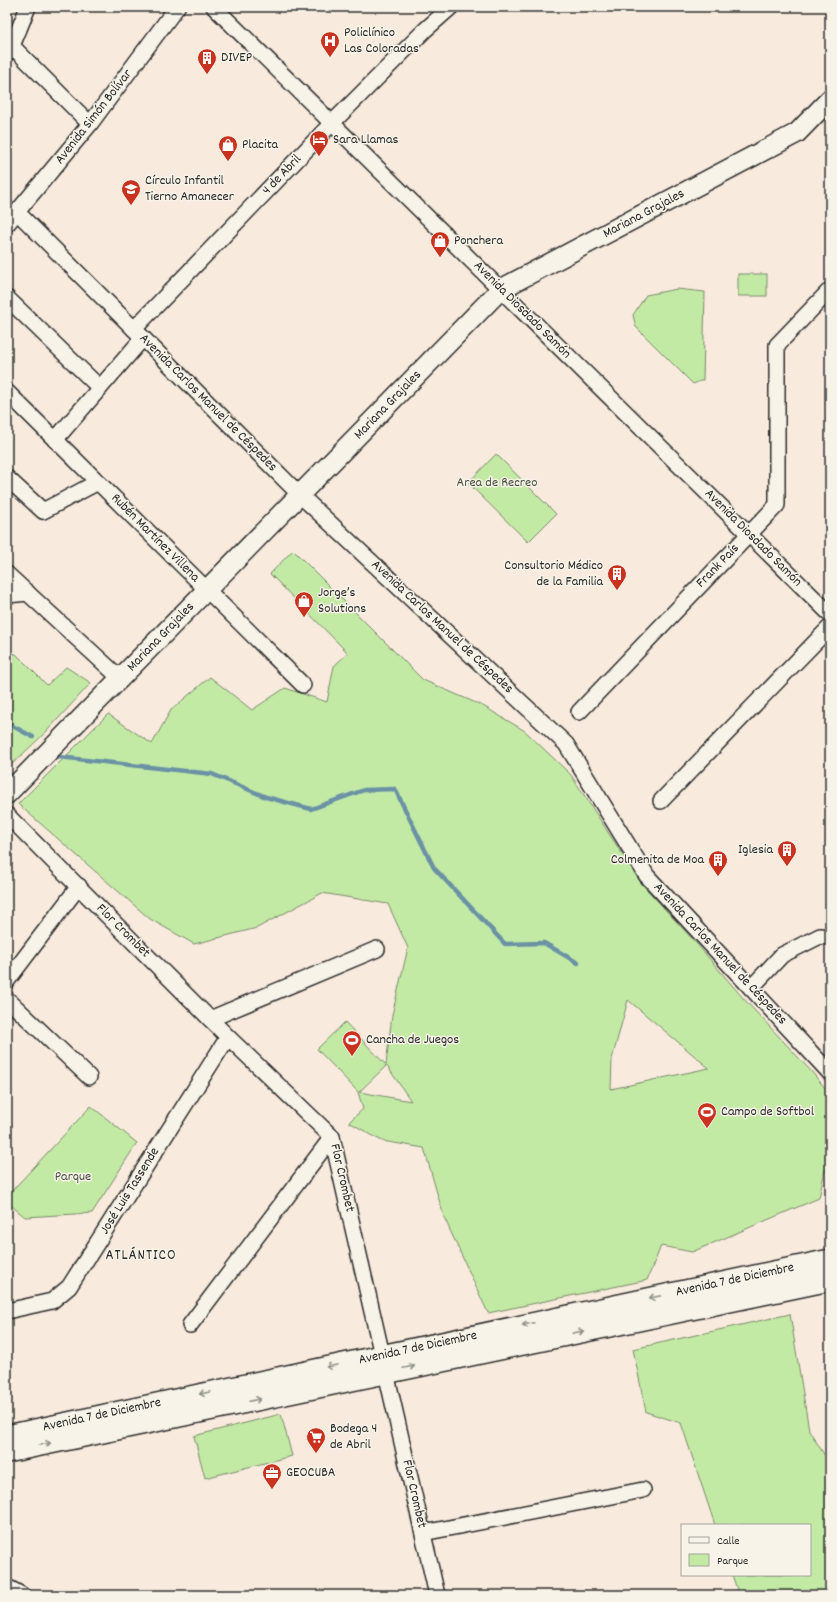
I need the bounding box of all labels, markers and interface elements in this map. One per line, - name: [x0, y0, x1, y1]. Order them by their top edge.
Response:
- place label: Policlínico Las Coloradas: [344, 23, 419, 59]
- hospital icon: Policlínico Las Coloradas: [319, 30, 341, 58]
- building icon: DIVEP: [196, 47, 218, 75]
- place label: DIVEP: [221, 48, 252, 68]
- street label: Avenida Simón Bolívar: [51, 65, 138, 169]
- hotel icon: Sara Llamas: [308, 129, 330, 157]
- place label: Sara Llamas: [333, 130, 399, 150]
- shop icon: Placita: [217, 134, 239, 162]
- place label: Placita: [242, 135, 279, 155]
- street label: 4 de Abril: [258, 150, 307, 200]
- place label: Círculo Infantil Tierno Amanecer: [145, 171, 235, 207]
- school or university icon: Círculo Infantil Tierno Amanecer: [120, 178, 142, 206]
- street label: Mariana Grajales: [600, 184, 688, 244]
- shop icon: Ponchera: [429, 230, 451, 258]
- place label: Ponchera: [454, 231, 503, 251]
- street label: Avenida Diosdado Samón: [469, 257, 575, 363]
- street label: Avenida Carlos Manuel de Céspedes: [134, 329, 282, 477]
- street label: Mariana Grajales: [350, 366, 426, 444]
- park label: Area de Recreo: [457, 473, 537, 493]
- street label: Avenida Diosdado Samón: [700, 485, 806, 591]
- street label: Rubén Martínez Villena: [106, 489, 204, 587]
- street label: Frank País: [692, 539, 744, 593]
- street label: Avenida Carlos Manuel de Céspedes: [366, 555, 518, 699]
- place label: Consultorio Médico de la Familia: [504, 556, 603, 592]
- building icon: Consultorio Médico de la Familia: [606, 563, 628, 591]
- place label: Jorge’s Solutions: [318, 583, 366, 619]
- shop icon: Jorge’s Solutions: [293, 590, 315, 618]
- street label: Mariana Grajales: [123, 598, 199, 676]
- building icon: Iglesia: [776, 839, 798, 867]
- place label: Iglesia: [738, 840, 773, 860]
- building icon: Colmenita de Moa: [707, 849, 729, 877]
- place label: Colmenita de Moa: [611, 850, 704, 870]
- street label: Avenida Carlos Manuel de Céspedes: [648, 878, 792, 1030]
- street label: Flor Crombet: [91, 899, 155, 963]
- sports icon: Cancha de Juegos: [341, 1029, 363, 1057]
- place label: Cancha de Juegos: [366, 1030, 459, 1050]
- sports icon: Campo de Softbol: [696, 1101, 718, 1129]
- place label: Campo de Softbol: [721, 1102, 815, 1122]
- street label: Flor Crombet: [324, 1142, 360, 1214]
- street label: José Luis Tassende: [95, 1144, 165, 1238]
- park label: Parque: [55, 1167, 91, 1187]
- district label: ATLÁNTICO: [105, 1245, 177, 1267]
- street label: Avenida 7 de Diciembre: [674, 1258, 796, 1302]
- one-way arrow: [649, 1293, 662, 1301]
- one-way arrow: [522, 1321, 535, 1329]
- street label: Avenida 7 de Diciembre: [357, 1326, 479, 1370]
- one-way arrow: [571, 1328, 584, 1336]
- one-way arrow: [326, 1363, 339, 1371]
- one-way arrow: [402, 1363, 415, 1371]
- one-way arrow: [199, 1390, 212, 1398]
- street label: Avenida 7 de Diciembre: [41, 1393, 163, 1437]
- one-way arrow: [248, 1395, 261, 1403]
- place label: Bodega 4 de Abril: [330, 1419, 377, 1455]
- supermarket icon: Bodega 4 de Abril: [305, 1426, 327, 1454]
- one-way arrow: [38, 1439, 51, 1447]
- street label: Flor Crombet: [396, 1458, 432, 1530]
- office icon: GEOCUBA: [261, 1462, 283, 1490]
- place label: GEOCUBA: [286, 1463, 336, 1483]
- legend: [681, 1524, 811, 1576]
- text: Calle: [717, 1533, 740, 1550]
- text: Parque: [717, 1553, 748, 1570]

